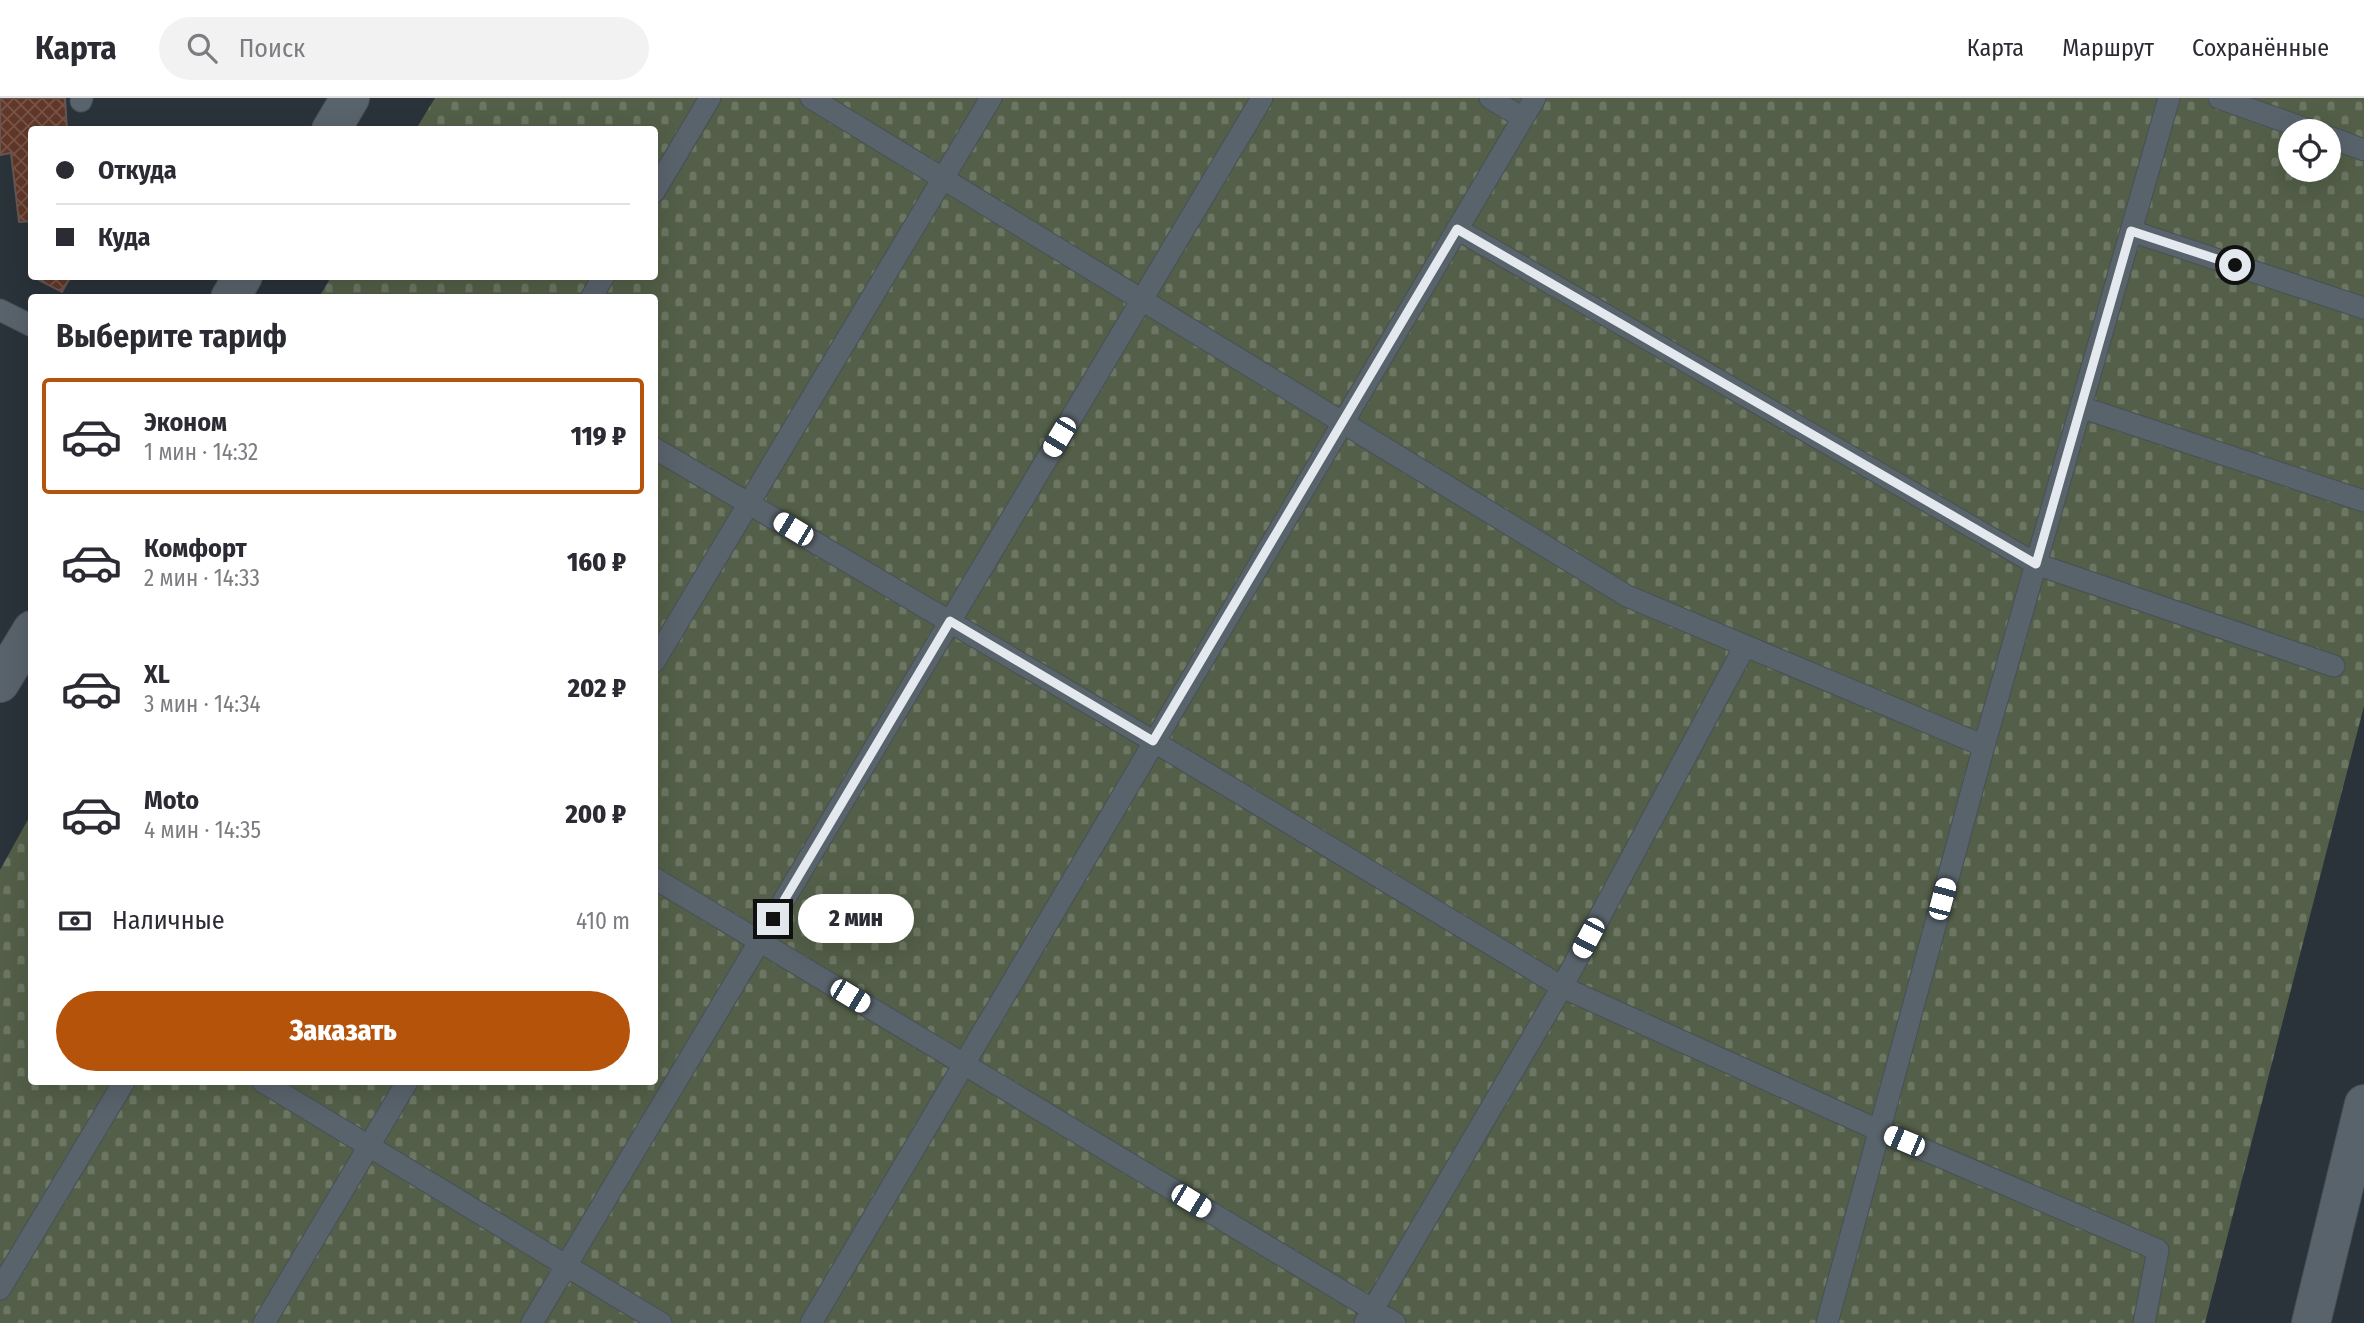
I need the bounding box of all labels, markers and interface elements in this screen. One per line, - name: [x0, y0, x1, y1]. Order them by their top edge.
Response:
- search box: [159, 17, 649, 80]
- text: Карта: [35, 28, 117, 68]
- icon: search: [183, 29, 221, 67]
- text: Поиск: [239, 33, 305, 64]
- text: Карта: [1967, 34, 2024, 62]
- text: Маршрут: [2062, 34, 2154, 62]
- text: Сохранённые: [2192, 34, 2329, 62]
- map controls: [2278, 119, 2341, 182]
- button: locate: [2278, 119, 2341, 182]
- text: Откуда: [98, 155, 177, 186]
- text: Куда: [98, 222, 151, 253]
- route start: [2219, 249, 2251, 281]
- text: Выберите тариф: [56, 317, 287, 355]
- icon: car: [60, 405, 123, 468]
- text: Эконом: [144, 407, 227, 438]
- car: [1040, 414, 1079, 460]
- text: 119 ₽: [571, 421, 626, 452]
- text: 1 мин · 14:32: [144, 438, 258, 466]
- car: [770, 509, 817, 549]
- icon: car: [60, 531, 123, 594]
- text: Комфорт: [144, 533, 247, 564]
- text: 160 ₽: [567, 547, 626, 578]
- text: 2 мин · 14:33: [144, 564, 260, 592]
- icon: car: [60, 657, 123, 720]
- text: XL: [144, 659, 170, 690]
- text: 202 ₽: [568, 673, 626, 704]
- text: 3 мин · 14:34: [144, 690, 261, 718]
- icon: car: [60, 783, 123, 846]
- text: Moto: [144, 785, 199, 816]
- text: 200 ₽: [565, 799, 626, 830]
- text: 4 мин · 14:35: [144, 816, 261, 844]
- car: [1927, 876, 1958, 922]
- callout: 2 мин: [798, 894, 913, 944]
- icon: cash: [56, 902, 94, 940]
- route end: [757, 903, 789, 935]
- text: 2 мин: [829, 904, 883, 932]
- text: Наличные: [112, 905, 225, 936]
- text: 410 m: [576, 907, 630, 935]
- car: [1569, 915, 1608, 961]
- car: [827, 976, 874, 1016]
- button: Заказать: [56, 991, 630, 1071]
- car: [1881, 1123, 1928, 1159]
- car: [1168, 1181, 1215, 1221]

